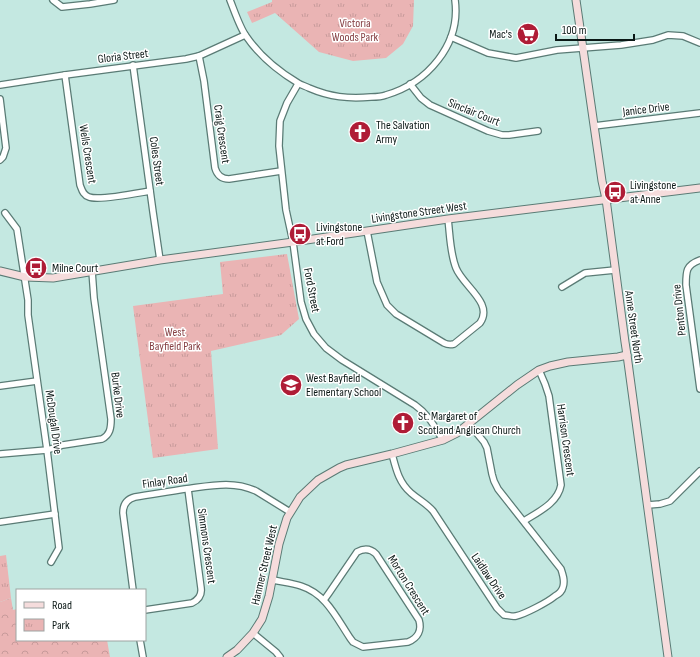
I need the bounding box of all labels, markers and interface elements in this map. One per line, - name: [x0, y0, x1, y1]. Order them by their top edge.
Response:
- park label: Victoria Woods Park: [332, 16, 379, 45]
- scale bar: [556, 16, 634, 42]
- supermarket icon: Mac's: [515, 21, 541, 47]
- text: 100 m: [562, 23, 587, 38]
- place label: Mac's: [489, 27, 512, 42]
- street label: Gloria Street: [97, 46, 149, 67]
- street label: Sinclair Court: [446, 95, 502, 130]
- street label: Janice Drive: [621, 99, 670, 120]
- street label: Craig Crescent: [210, 104, 233, 165]
- place label: The Salvation Army: [375, 118, 430, 147]
- church icon: The Salvation Army: [347, 119, 373, 145]
- street label: Wells Crescent: [75, 123, 100, 185]
- street label: Coles Street: [146, 136, 167, 187]
- place label: Livingstone at Anne: [630, 178, 676, 207]
- bus stop icon: Livingstone at Anne: [602, 179, 628, 205]
- street label: Livingstone Street West: [371, 198, 468, 227]
- place label: Livingstone at Ford: [316, 220, 362, 249]
- bus stop icon: Livingstone at Ford: [287, 221, 313, 247]
- bus stop icon: Milne Court: [23, 255, 49, 281]
- place label: Milne Court: [52, 261, 99, 276]
- street label: Ford Street: [300, 267, 323, 314]
- street label: Penton Drive: [669, 283, 690, 336]
- street label: Anne Street North: [621, 289, 646, 364]
- park label: West Bayfield Park: [149, 325, 201, 354]
- street label: Burke Drive: [107, 371, 128, 419]
- place label: West Bayfield Elementary School: [306, 371, 381, 400]
- school or university icon: West Bayfield Elementary School: [278, 372, 304, 398]
- street label: McDougall Drive: [42, 389, 65, 455]
- street label: Harrison Crescent: [553, 403, 578, 477]
- place label: St. Margaret of Scotland Anglican Church: [418, 409, 521, 438]
- church icon: St. Margaret of Scotland Anglican Church: [390, 410, 416, 436]
- street label: Finlay Road: [142, 471, 189, 492]
- street label: Simmons Crescent: [194, 508, 219, 585]
- street label: Hanmer Street West: [248, 523, 281, 606]
- street label: Laidlaw Drive: [468, 550, 510, 602]
- street label: Morton Crescent: [384, 552, 433, 618]
- legend: [16, 589, 146, 641]
- text: Road: [52, 598, 72, 613]
- text: Park: [52, 618, 70, 633]

